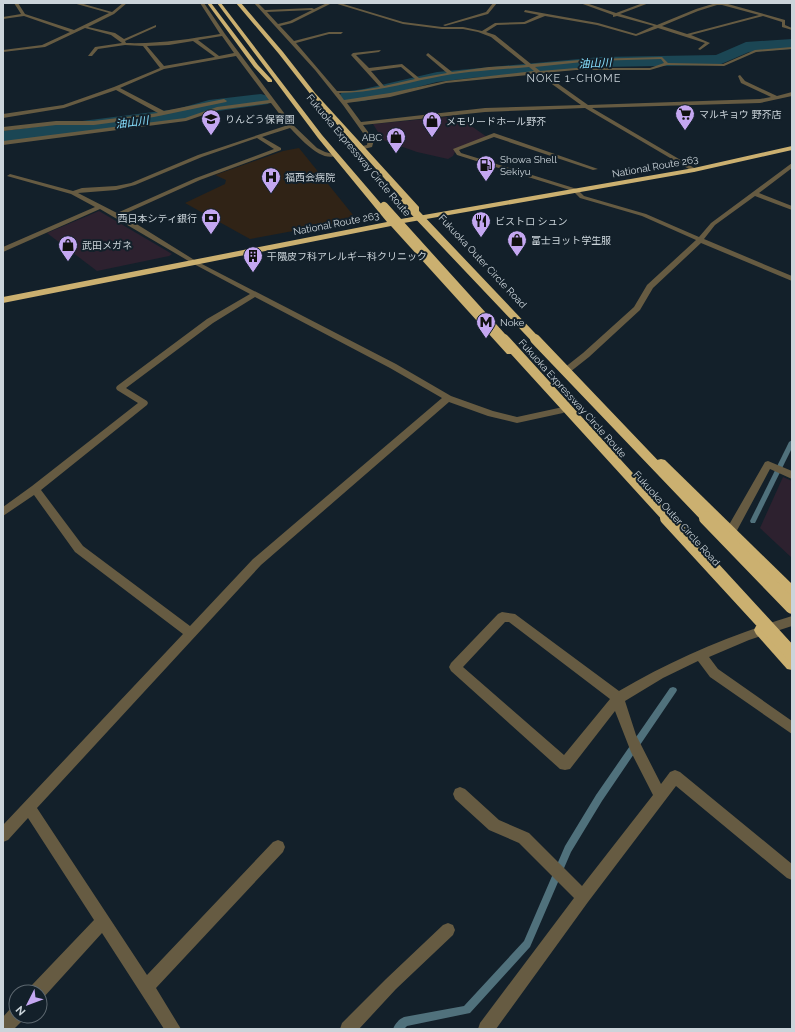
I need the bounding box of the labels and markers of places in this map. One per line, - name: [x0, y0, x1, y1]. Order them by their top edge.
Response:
- supermarket icon: マルキョウ 野芥店: [674, 103, 696, 131]
- school or university icon: りんどう保育園: [200, 108, 222, 136]
- place label: マルキョウ 野芥店: [699, 109, 782, 120]
- shop icon: メモリードホール野芥: [421, 110, 443, 138]
- place label: りんどう保育園: [225, 114, 295, 125]
- place label: メモリードホール野芥: [446, 116, 546, 127]
- shop icon: ABC: [385, 126, 407, 154]
- place label: ABC: [362, 132, 382, 143]
- fuel station icon: Showa Shell Sekiyu: [475, 154, 497, 182]
- place label: Showa Shell Sekiyu: [500, 154, 557, 177]
- hospital icon: 福西会病院: [260, 166, 282, 194]
- place label: 福西会病院: [285, 172, 335, 183]
- bank icon: 西日本シティ銀行: [200, 207, 222, 235]
- restaurant icon: ビストロ シュン: [470, 210, 492, 238]
- place label: 西日本シティ銀行: [118, 213, 197, 224]
- place label: ビストロ シュン: [495, 216, 568, 227]
- shop icon: 富士ヨット学生服: [506, 229, 528, 257]
- shop icon: 武田メガネ: [57, 234, 79, 262]
- place label: 富士ヨット学生服: [531, 235, 611, 246]
- place label: 武田メガネ: [82, 240, 132, 251]
- building icon: 干隈皮フ科アレルギー科クリニック: [242, 245, 264, 273]
- place label: 干隈皮フ科アレルギー科クリニック: [267, 251, 427, 262]
- metro station icon: Noke: [475, 311, 497, 339]
- place label: Noke: [500, 317, 525, 328]

